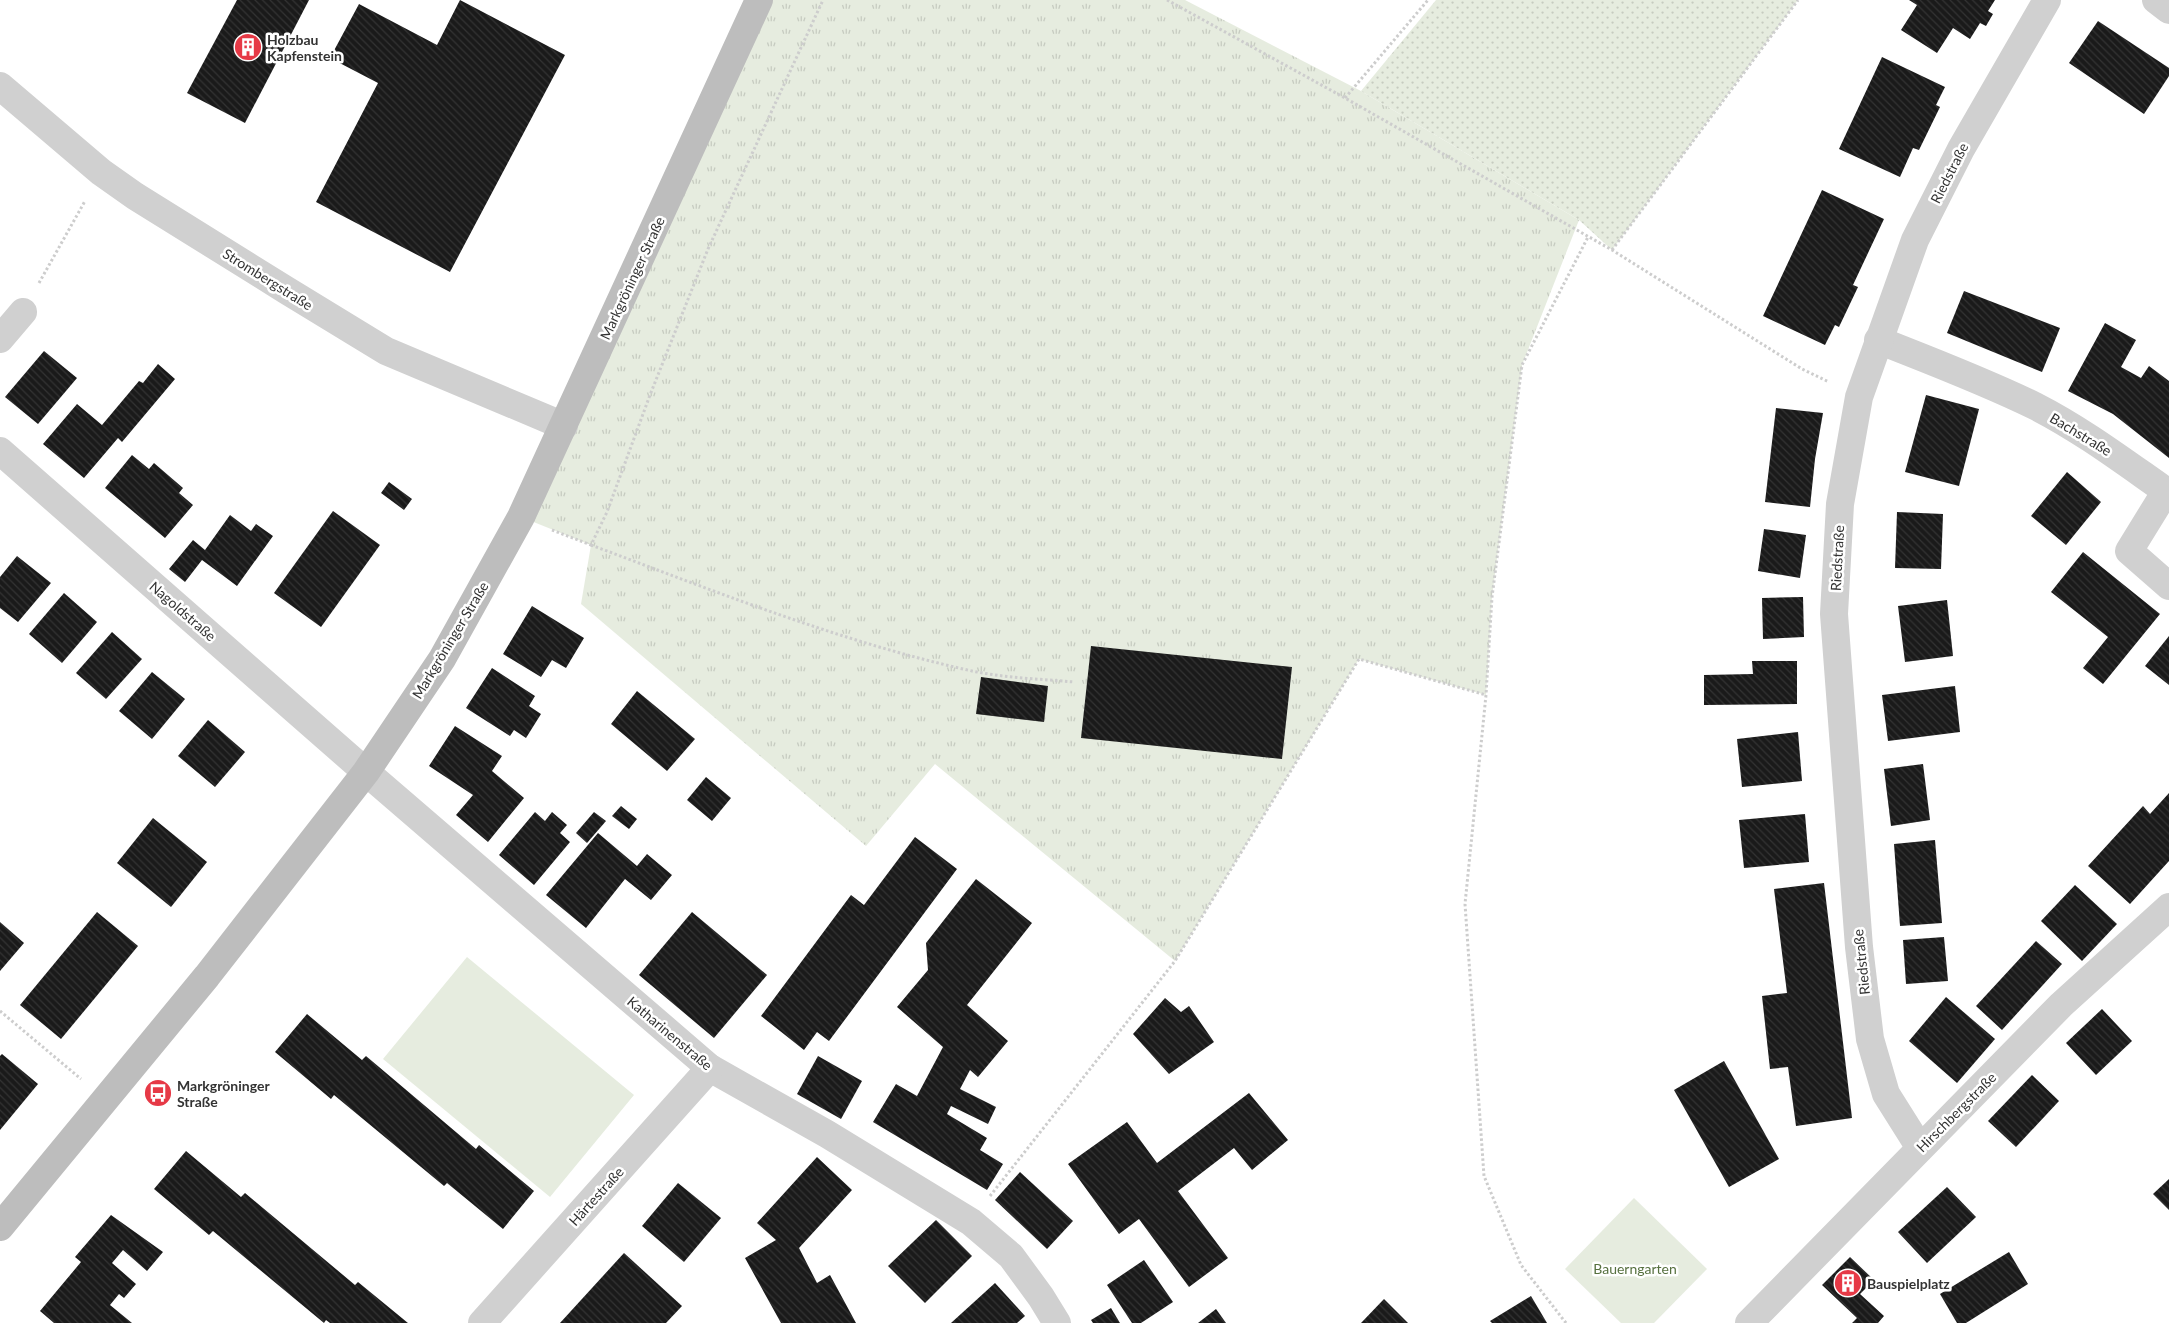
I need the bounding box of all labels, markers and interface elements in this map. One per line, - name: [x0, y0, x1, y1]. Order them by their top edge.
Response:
- place label: Holzbau Kapfenstein: [267, 31, 342, 64]
- building icon: Holzbau Kapfenstein: [233, 32, 263, 62]
- street label: Riedstraße: [1926, 140, 1972, 206]
- street label: Markgröninger Straße: [596, 214, 668, 342]
- street label: Strombergstraße: [220, 245, 316, 313]
- street label: Bachstraße: [2047, 409, 2115, 459]
- street label: Riedstraße: [1827, 525, 1847, 591]
- street label: Nagoldstraße: [146, 578, 220, 644]
- street label: Markgröninger Straße: [408, 578, 492, 702]
- street label: Riedstraße: [1849, 928, 1873, 996]
- street label: Katharinenstraße: [624, 992, 716, 1074]
- street label: Hirschbergstraße: [1913, 1069, 1999, 1155]
- place label: Markgröninger Straße: [177, 1077, 270, 1110]
- bus stop icon: Markgröninger Straße: [143, 1078, 173, 1108]
- street label: Härtestraße: [565, 1163, 627, 1229]
- park label: Bauerngarten: [1593, 1260, 1677, 1277]
- building icon: Bauspielplatz: [1833, 1268, 1863, 1298]
- place label: Bauspielplatz: [1867, 1275, 1950, 1292]

